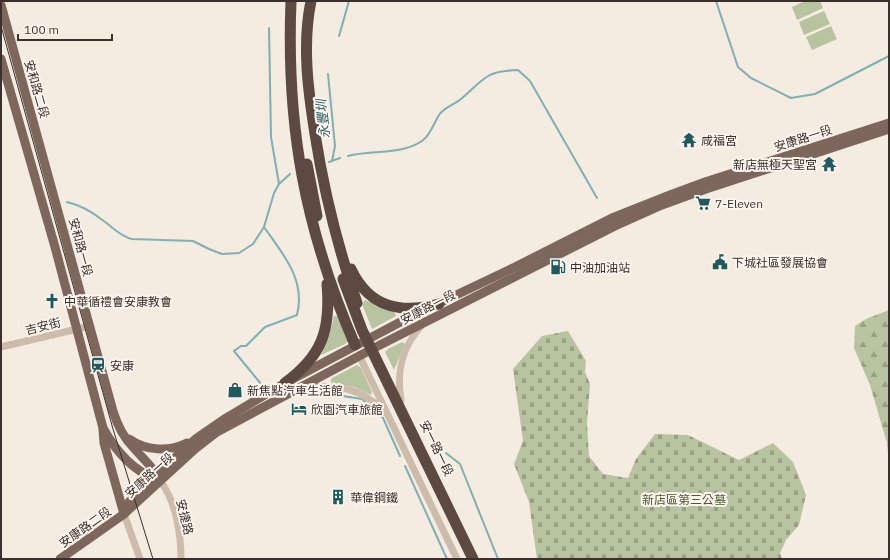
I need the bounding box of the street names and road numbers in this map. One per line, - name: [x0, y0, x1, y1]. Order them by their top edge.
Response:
- street label: 安和路二段: [22, 58, 52, 120]
- street label: 安康路一段: [772, 122, 834, 154]
- street label: 安和路一段: [66, 216, 96, 278]
- street label: 安康路一段: [398, 287, 458, 327]
- street label: 吉安街: [24, 314, 62, 338]
- street label: 安一路一段: [417, 418, 457, 478]
- street label: 安康路一段: [122, 449, 176, 501]
- street label: 安捷路: [173, 498, 197, 536]
- street label: 安康路二段: [56, 504, 114, 550]

